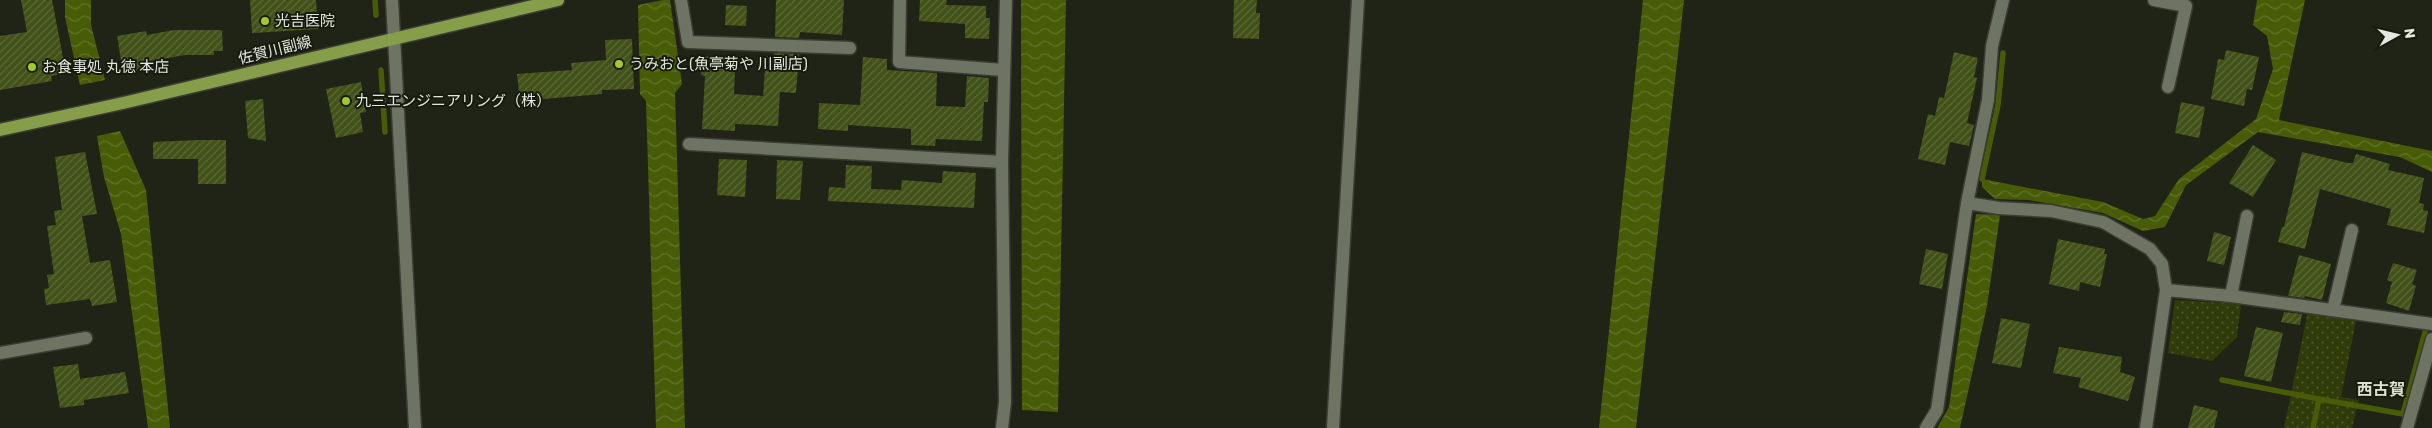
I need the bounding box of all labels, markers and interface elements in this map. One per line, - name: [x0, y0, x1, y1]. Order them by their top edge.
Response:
- north arrow: [2372, 10, 2422, 60]
- place label: 光吉医院: [275, 12, 335, 30]
- marker: 光吉医院: [259, 15, 271, 27]
- text: N: [2400, 27, 2418, 39]
- street label: 佐賀川副線: [236, 32, 314, 68]
- place label: うみおと(魚亭菊や 川副店): [629, 55, 808, 73]
- place label: お食事処 丸徳 本店: [42, 58, 169, 76]
- marker: うみおと(魚亭菊や 川副店): [613, 58, 625, 70]
- marker: お食事処 丸徳 本店: [26, 61, 38, 73]
- place label: 九三エンジニアリング（株）: [356, 92, 551, 110]
- marker: 九三エンジニアリング（株）: [340, 95, 352, 107]
- district label: 西古賀: [2357, 380, 2405, 399]

